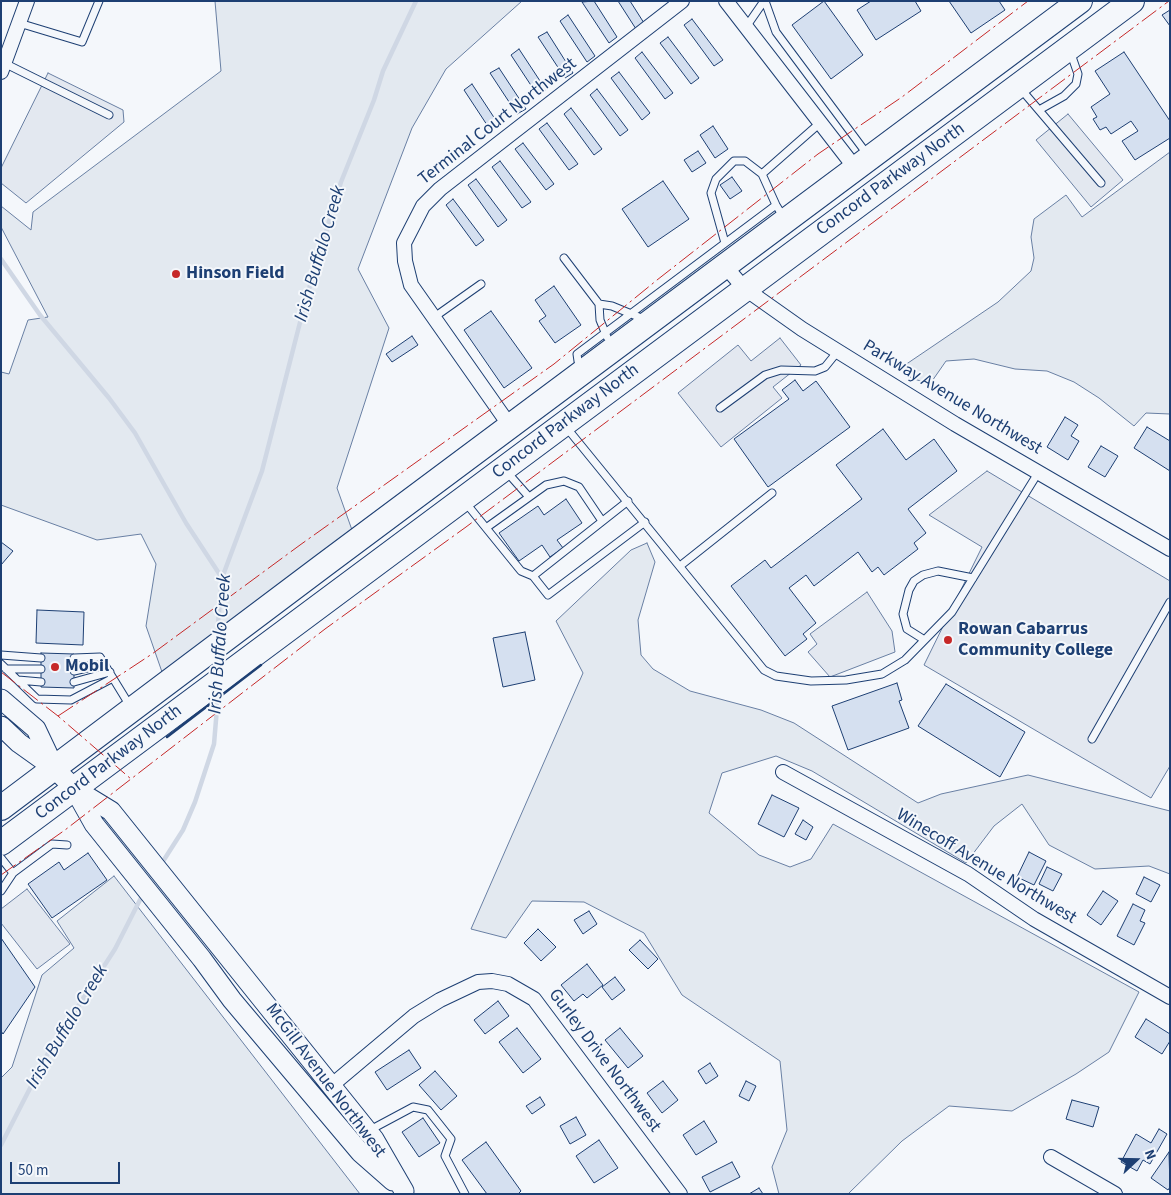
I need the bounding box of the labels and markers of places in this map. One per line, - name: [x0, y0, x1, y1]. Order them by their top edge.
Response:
- place label: Hinson Field: [186, 263, 284, 285]
- marker: Hinson Field: [170, 268, 182, 280]
- place label: Rowan Cabarrus Community College: [958, 619, 1113, 662]
- marker: Rowan Cabarrus Community College: [942, 634, 954, 646]
- place label: Mobil: [65, 656, 109, 678]
- marker: Mobil: [49, 661, 61, 673]

